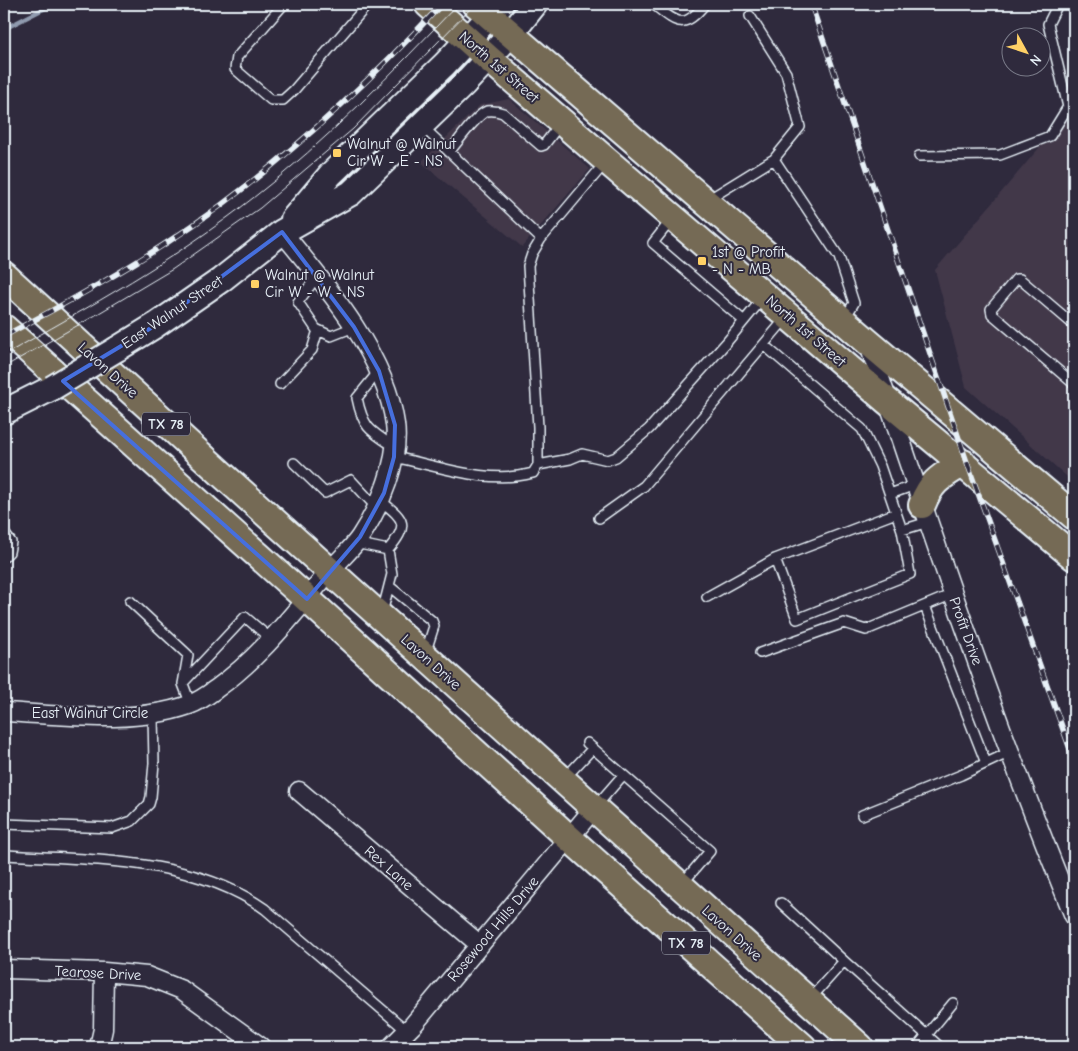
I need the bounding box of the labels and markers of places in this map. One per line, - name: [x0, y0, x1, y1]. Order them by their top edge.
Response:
- place label: Walnut @ Walnut Cir W - E - NS: [347, 135, 457, 170]
- marker: Walnut @ Walnut Cir W - E - NS: [331, 147, 343, 159]
- place label: 1st @ Profit - N - MB: [712, 243, 786, 278]
- marker: 1st @ Profit - N - MB: [696, 255, 708, 267]
- place label: Walnut @ Walnut Cir W - W - NS: [265, 266, 375, 301]
- marker: Walnut @ Walnut Cir W - W - NS: [249, 278, 261, 290]

